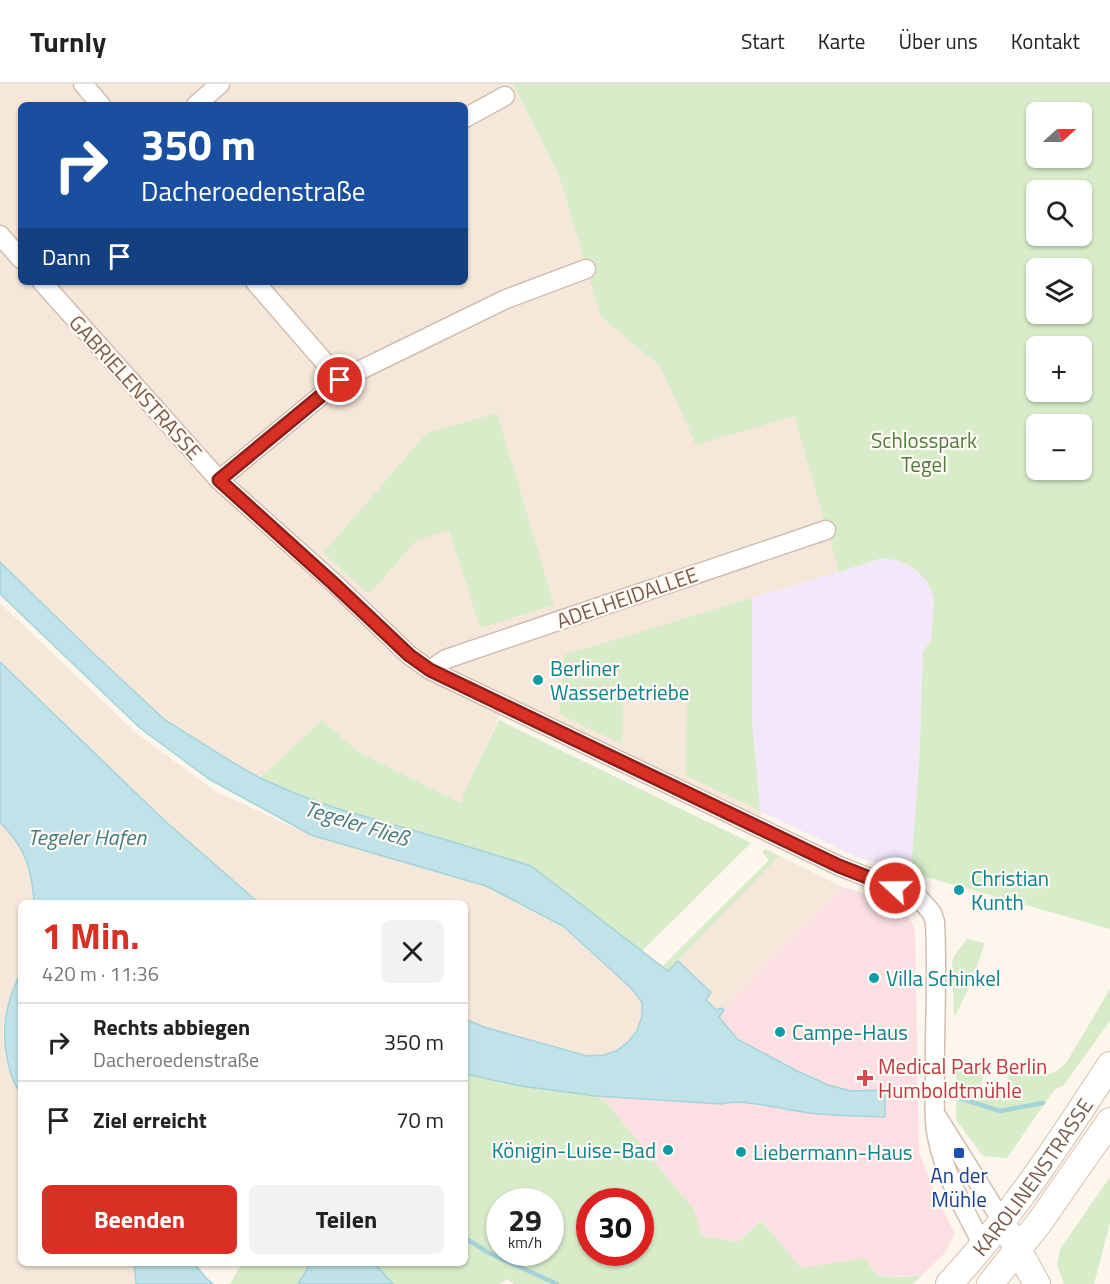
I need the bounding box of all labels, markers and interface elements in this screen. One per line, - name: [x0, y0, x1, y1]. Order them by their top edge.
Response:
- text: Turnly: [30, 20, 106, 63]
- text: Start: [741, 25, 785, 57]
- text: Karte: [818, 25, 865, 57]
- text: Über uns: [898, 25, 978, 57]
- text: Kontakt: [1011, 25, 1080, 57]
- north arrow: [1026, 102, 1092, 168]
- map controls: [1026, 102, 1092, 480]
- text: 350 m: [141, 112, 256, 176]
- icon: right: [42, 126, 120, 204]
- text: Dacheroedenstraße: [141, 170, 365, 211]
- button: search: [1026, 180, 1092, 246]
- text: Dann: [42, 240, 91, 274]
- icon: arrive: [103, 240, 136, 273]
- button: layers: [1026, 258, 1092, 324]
- street label: GABRIELENSTRASSE: [62, 307, 210, 467]
- button: +: [1026, 336, 1092, 402]
- pin: [314, 354, 365, 405]
- icon: arrive: [323, 363, 356, 396]
- button: −: [1026, 414, 1092, 480]
- park label: Schlosspark Tegel: [871, 424, 977, 480]
- street label: ADELHEIDALLEE: [552, 558, 702, 636]
- place label: Berliner Wasserbetriebe: [550, 652, 689, 708]
- marker: Berliner Wasserbetriebe: [531, 673, 545, 687]
- water label: Tegeler Fließ: [300, 791, 415, 855]
- water label: Tegeler Hafen: [28, 820, 147, 854]
- position arrow: [863, 856, 927, 920]
- place label: Christian Kunth: [971, 862, 1049, 918]
- marker: Christian Kunth: [952, 883, 966, 897]
- text: 1 Min.: [42, 908, 139, 963]
- button: close: [381, 920, 444, 983]
- text: 420 m · 11:36: [42, 958, 159, 989]
- place label: Villa Schinkel: [886, 962, 1001, 994]
- marker: Villa Schinkel: [867, 971, 881, 985]
- text: Rechts abbiegen: [93, 1010, 250, 1044]
- place label: Campe-Haus: [792, 1016, 908, 1048]
- text: 350 m: [384, 1025, 444, 1059]
- marker: Campe-Haus: [773, 1025, 787, 1039]
- icon: right: [42, 1026, 75, 1059]
- text: Dacheroedenstraße: [93, 1044, 259, 1075]
- place label: Medical Park Berlin Humboldtmühle: [878, 1050, 1047, 1106]
- marker: Medical Park Berlin Humboldtmühle: [856, 1069, 874, 1087]
- street label: KAROLINENSTRASSE: [964, 1091, 1100, 1263]
- text: Ziel erreicht: [93, 1103, 207, 1137]
- text: 70 m: [396, 1103, 444, 1137]
- icon: arrive: [42, 1104, 75, 1137]
- place label: Königin-Luise-Bad: [492, 1134, 656, 1166]
- place label: Liebermann-Haus: [753, 1136, 913, 1168]
- marker: Königin-Luise-Bad: [661, 1143, 675, 1157]
- marker: Liebermann-Haus: [734, 1145, 748, 1159]
- marker: An der Mühle: [952, 1146, 966, 1160]
- place label: An der Mühle: [930, 1159, 988, 1215]
- button: Beenden: [42, 1185, 237, 1254]
- button: Teilen: [249, 1185, 444, 1254]
- speed limit sign: 30: [576, 1188, 654, 1266]
- text: 29: [508, 1197, 542, 1243]
- text: km/h: [508, 1231, 542, 1254]

